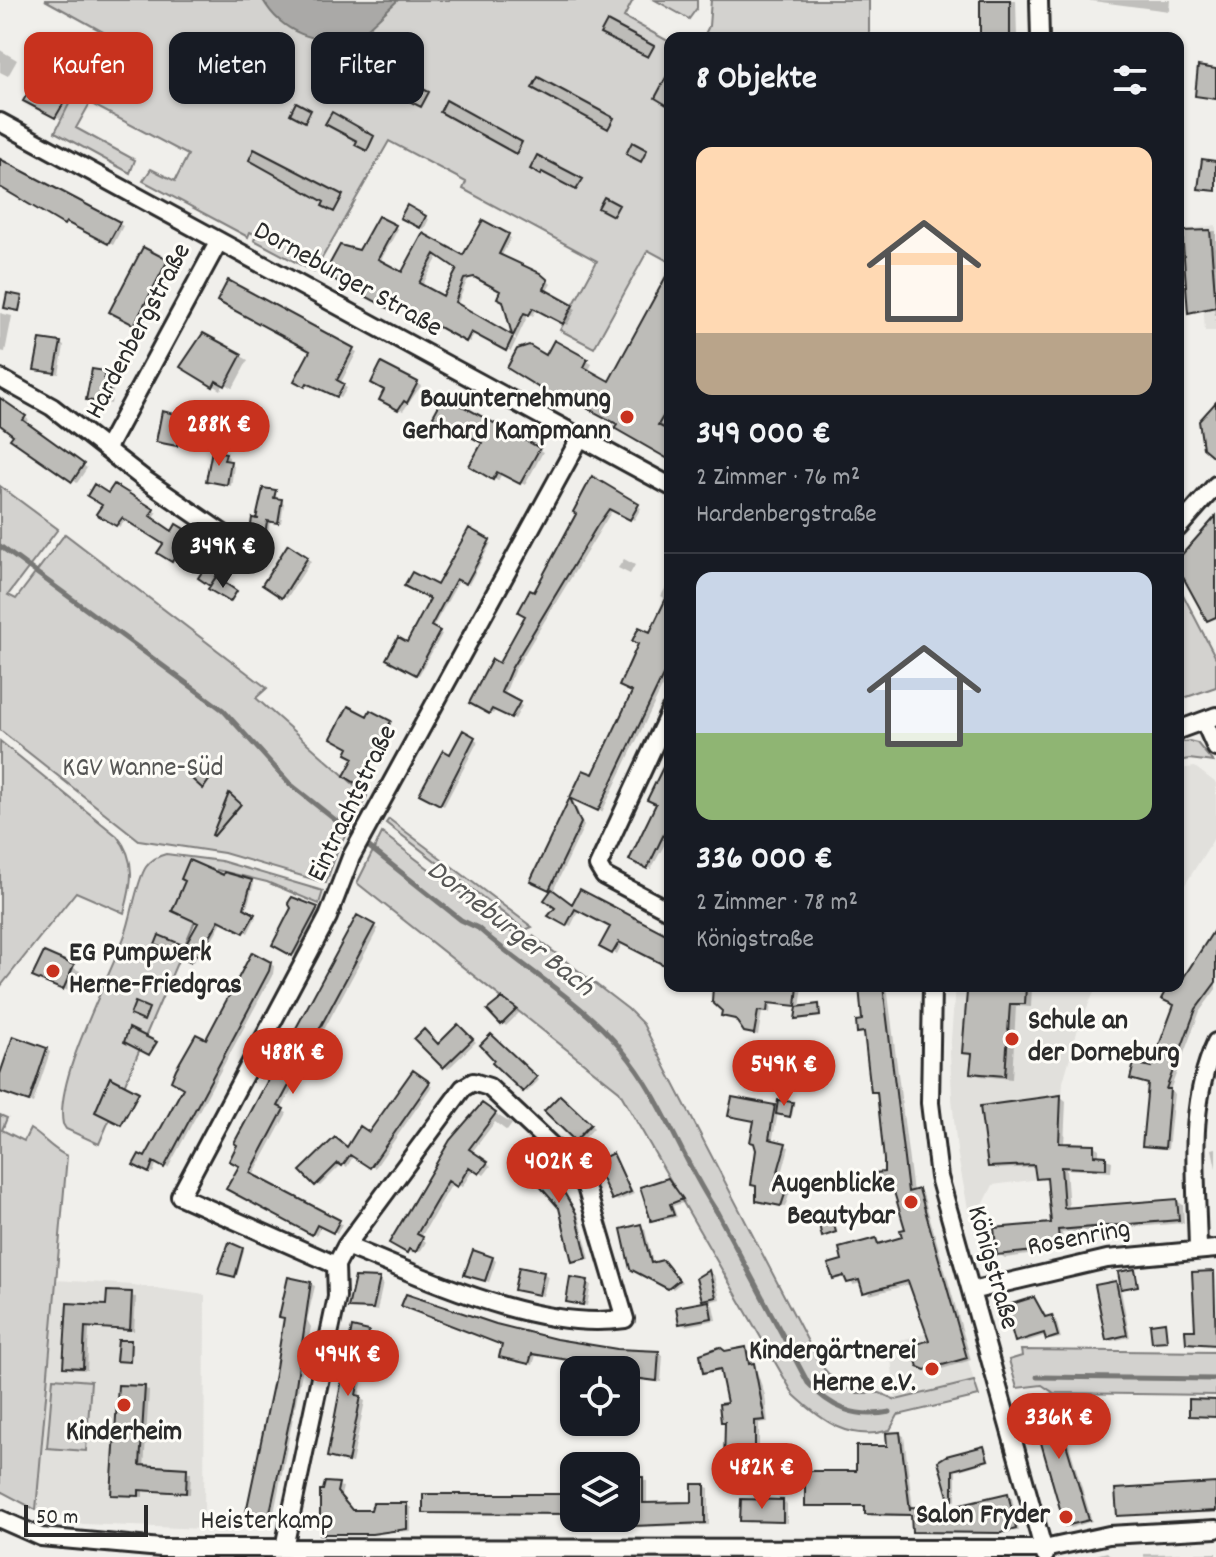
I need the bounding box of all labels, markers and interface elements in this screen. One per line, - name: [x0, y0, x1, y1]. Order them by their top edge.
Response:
- chip: Kaufen: [24, 32, 153, 104]
- chip: Mieten: [169, 32, 295, 104]
- chip: Filter: [311, 32, 424, 104]
- text: 8 Objekte: [696, 56, 817, 105]
- icon: filters: [1108, 58, 1152, 102]
- icon: home: [852, 199, 996, 343]
- street label: Dorneburger Straße: [245, 213, 449, 349]
- street label: Hardenbergstraße: [77, 237, 203, 427]
- place label: Bauunternehmung Gerhard Kampmann: [402, 381, 611, 453]
- pin: 288K €: [154, 400, 284, 468]
- text: 288K €: [187, 407, 251, 444]
- marker: Bauunternehmung Gerhard Kampmann: [618, 408, 636, 426]
- text: 349 000 €: [696, 411, 831, 460]
- text: 2 Zimmer · 76 m²: [696, 460, 860, 497]
- text: Hardenbergstraße: [696, 497, 877, 534]
- pin: 349K €: [158, 522, 288, 590]
- text: 349K €: [190, 529, 256, 566]
- icon: home: [852, 624, 996, 768]
- street label: Eintrachtstraße: [299, 719, 409, 889]
- park label: KGV Wanne-Süd: [62, 750, 224, 790]
- text: 336 000 €: [696, 836, 833, 885]
- water label: Dorneburger Bach: [416, 851, 603, 1010]
- text: 2 Zimmer · 78 m²: [696, 885, 858, 922]
- text: Königstraße: [696, 922, 814, 959]
- place label: EG Pumpwerk Herne-Friedgras: [69, 935, 242, 1007]
- marker: EG Pumpwerk Herne-Friedgras: [44, 962, 62, 980]
- place label: Schule an der Dorneburg: [1028, 1003, 1180, 1075]
- pin: 488K €: [228, 1028, 358, 1096]
- marker: Schule an der Dorneburg: [1003, 1030, 1021, 1048]
- text: 488K €: [261, 1035, 325, 1072]
- pin: 549K €: [719, 1040, 849, 1108]
- text: 549K €: [750, 1047, 818, 1084]
- pin: 402K €: [494, 1137, 624, 1205]
- text: 402K €: [525, 1144, 593, 1181]
- place label: Augenblicke Beautybar: [771, 1166, 896, 1238]
- marker: Augenblicke Beautybar: [902, 1193, 920, 1211]
- street label: Königstraße: [954, 1201, 1028, 1335]
- street label: Rosenring: [1024, 1210, 1134, 1270]
- pin: 494K €: [283, 1330, 413, 1398]
- place label: Kindergärtnerei Herne e.V.: [749, 1333, 916, 1405]
- text: 494K €: [315, 1337, 381, 1374]
- map controls: [560, 1356, 640, 1532]
- button: locate: [560, 1356, 640, 1436]
- marker: Kindergärtnerei Herne e.V.: [923, 1360, 941, 1378]
- pin: 336K €: [994, 1393, 1124, 1461]
- marker: Kinderheim: [115, 1396, 133, 1414]
- text: 336K €: [1025, 1400, 1093, 1437]
- place label: Kinderheim: [66, 1414, 182, 1454]
- pin: 482K €: [697, 1443, 827, 1511]
- text: 482K €: [729, 1450, 795, 1487]
- button: layers: [560, 1452, 640, 1532]
- place label: Salon Fryder: [916, 1497, 1051, 1537]
- scale bar: [24, 1501, 148, 1537]
- text: 50 m: [36, 1503, 78, 1534]
- street label: Heisterkamp: [200, 1503, 334, 1543]
- marker: Salon Fryder: [1057, 1508, 1075, 1526]

